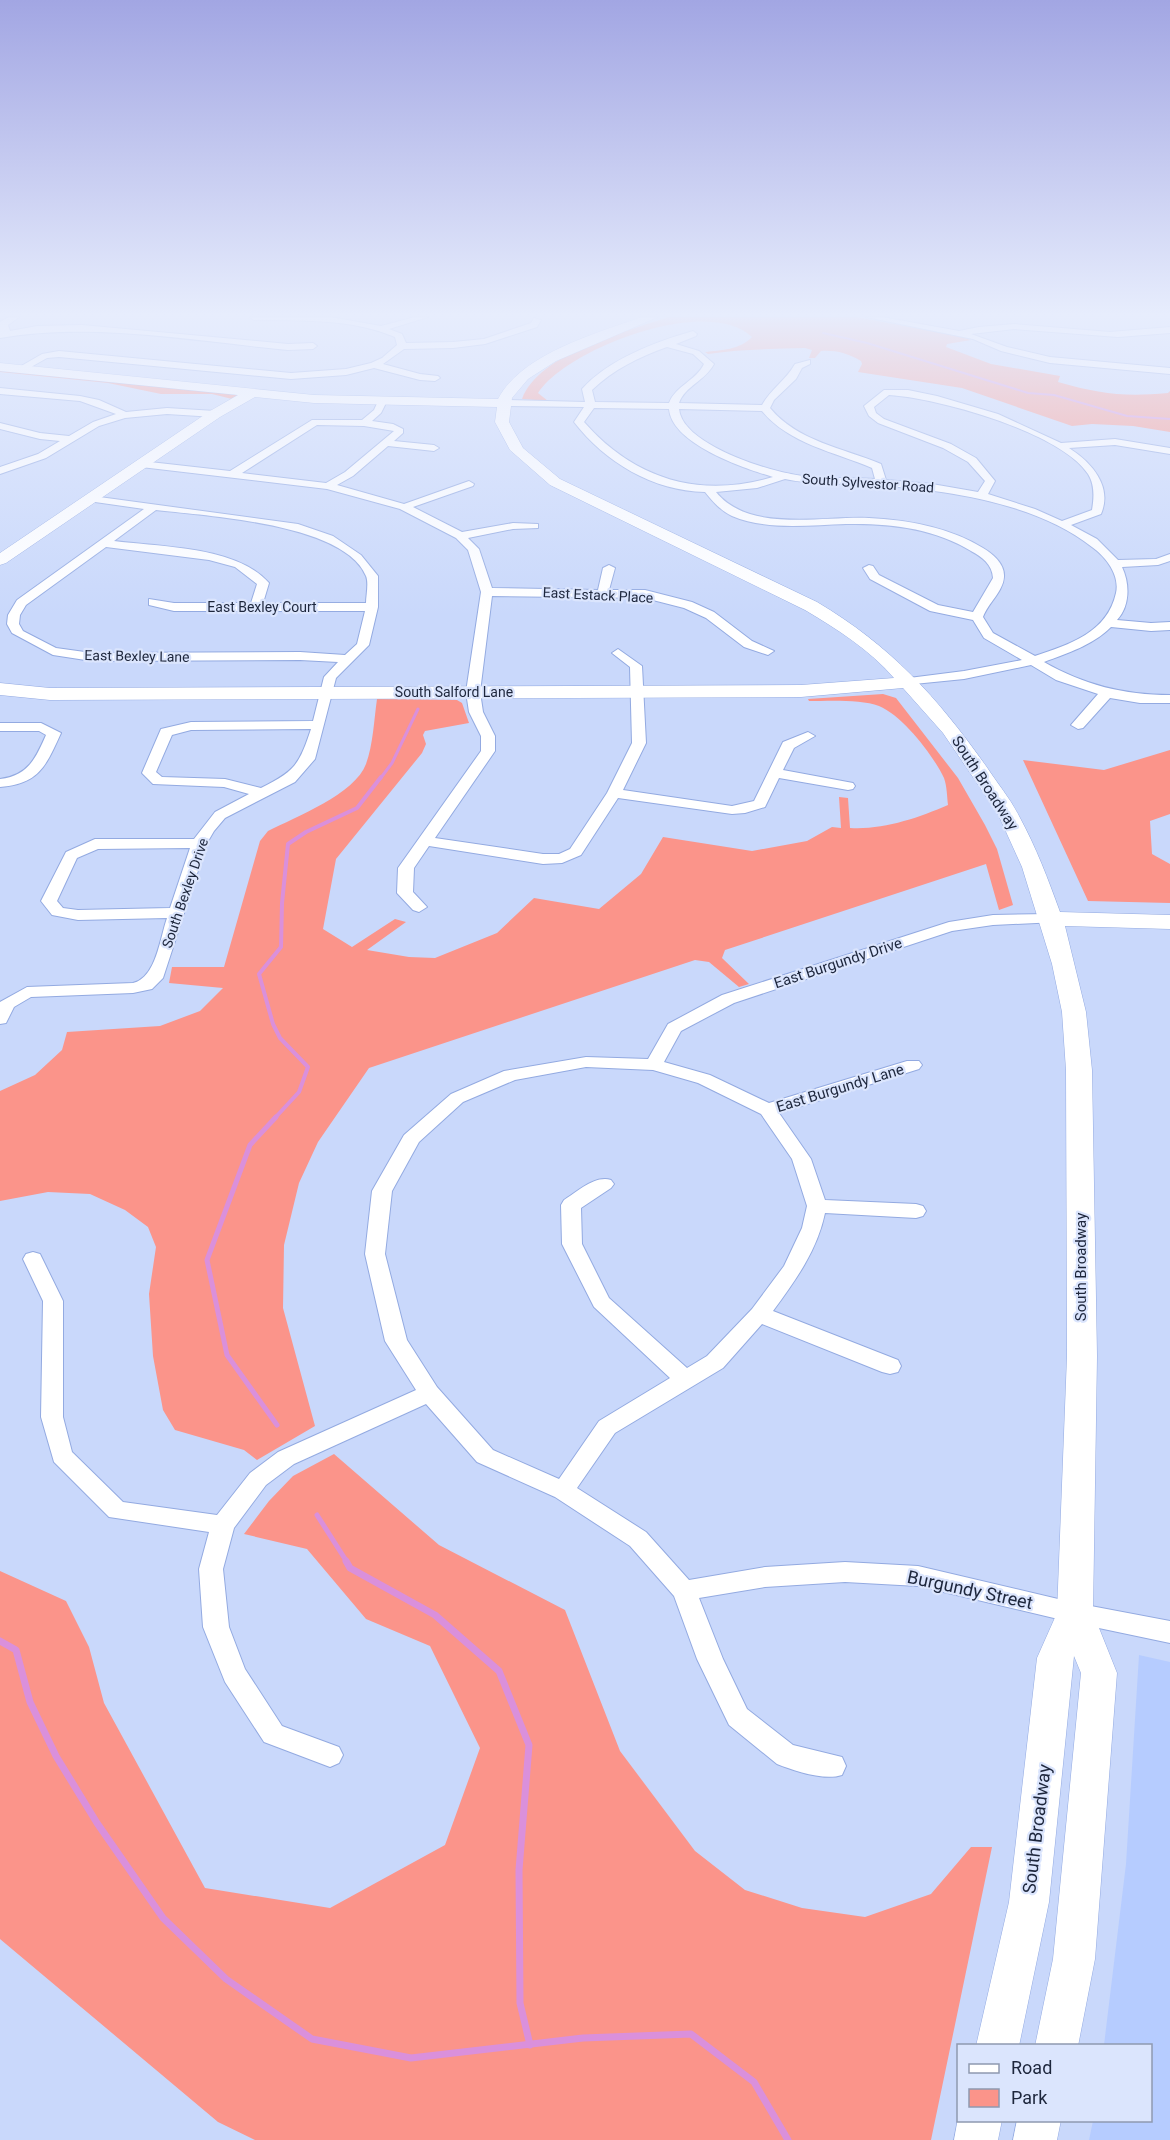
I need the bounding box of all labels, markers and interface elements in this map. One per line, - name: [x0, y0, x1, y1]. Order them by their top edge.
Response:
- street label: South Sylvestor Road: [801, 470, 935, 496]
- street label: East Estack Place: [542, 584, 654, 606]
- street label: East Bexley Court: [207, 599, 317, 615]
- street label: East Bexley Lane: [84, 647, 190, 665]
- street label: South Salford Lane: [395, 684, 513, 700]
- street label: South Broadway: [948, 733, 1022, 833]
- street label: South Bexley Drive: [159, 836, 211, 950]
- street label: East Burgundy Drive: [772, 934, 904, 992]
- street label: East Burgundy Lane: [774, 1060, 906, 1116]
- street label: South Broadway: [1072, 1213, 1090, 1321]
- street label: Burgundy Street: [905, 1566, 1035, 1613]
- street label: South Broadway: [1018, 1763, 1055, 1895]
- legend: [957, 2044, 1152, 2122]
- text: Road: [1011, 2057, 1052, 2078]
- text: Park: [1011, 2087, 1048, 2108]

